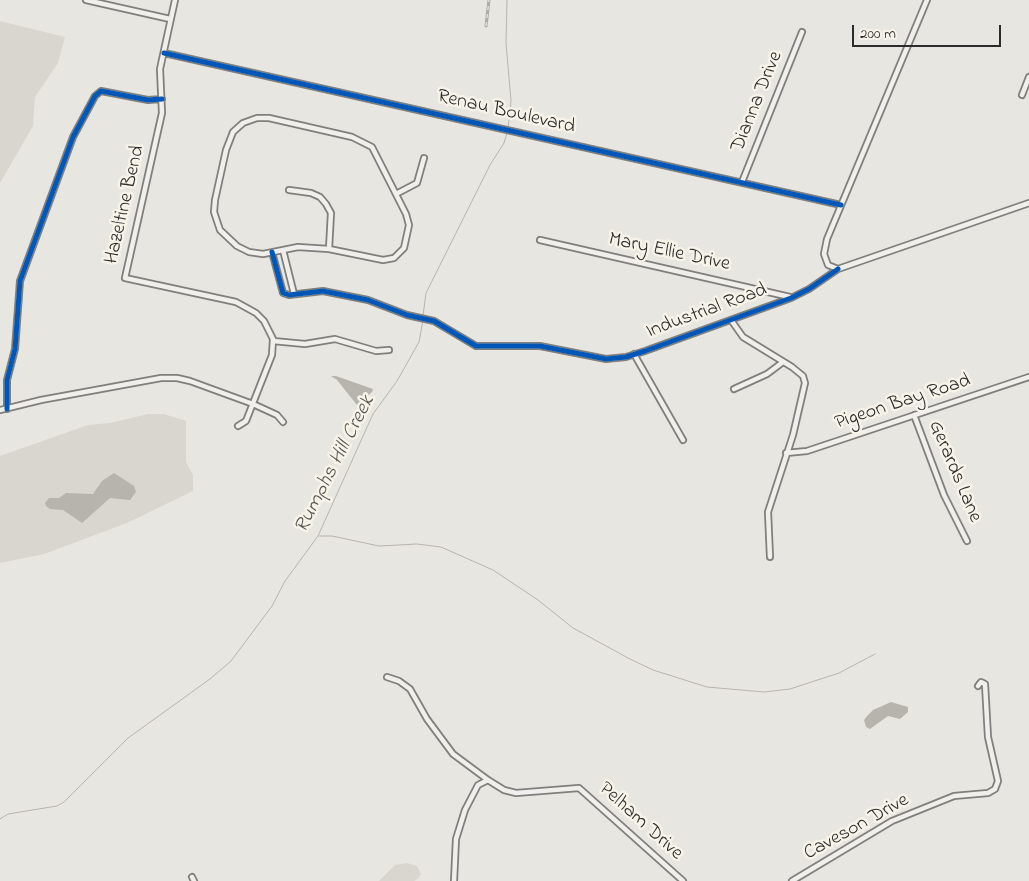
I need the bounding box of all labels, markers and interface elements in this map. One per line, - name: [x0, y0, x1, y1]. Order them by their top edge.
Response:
- scale bar: [854, 15, 1003, 47]
- text: 200 m: [860, 23, 896, 45]
- street label: Dianna Drive: [727, 48, 789, 156]
- street label: Renau Boulevard: [435, 85, 577, 141]
- street label: Hazeltine Bend: [101, 143, 151, 267]
- street label: Mary Ellie Drive: [606, 228, 732, 278]
- street label: Industrial Road: [643, 279, 771, 345]
- street label: Pigeon Bay Road: [832, 370, 974, 436]
- water label: Rumphs Hill Creek: [291, 392, 381, 538]
- street label: Gerards Lane: [922, 418, 986, 526]
- street label: Pelham Drive: [593, 778, 687, 866]
- street label: Caveson Drive: [800, 789, 914, 867]

